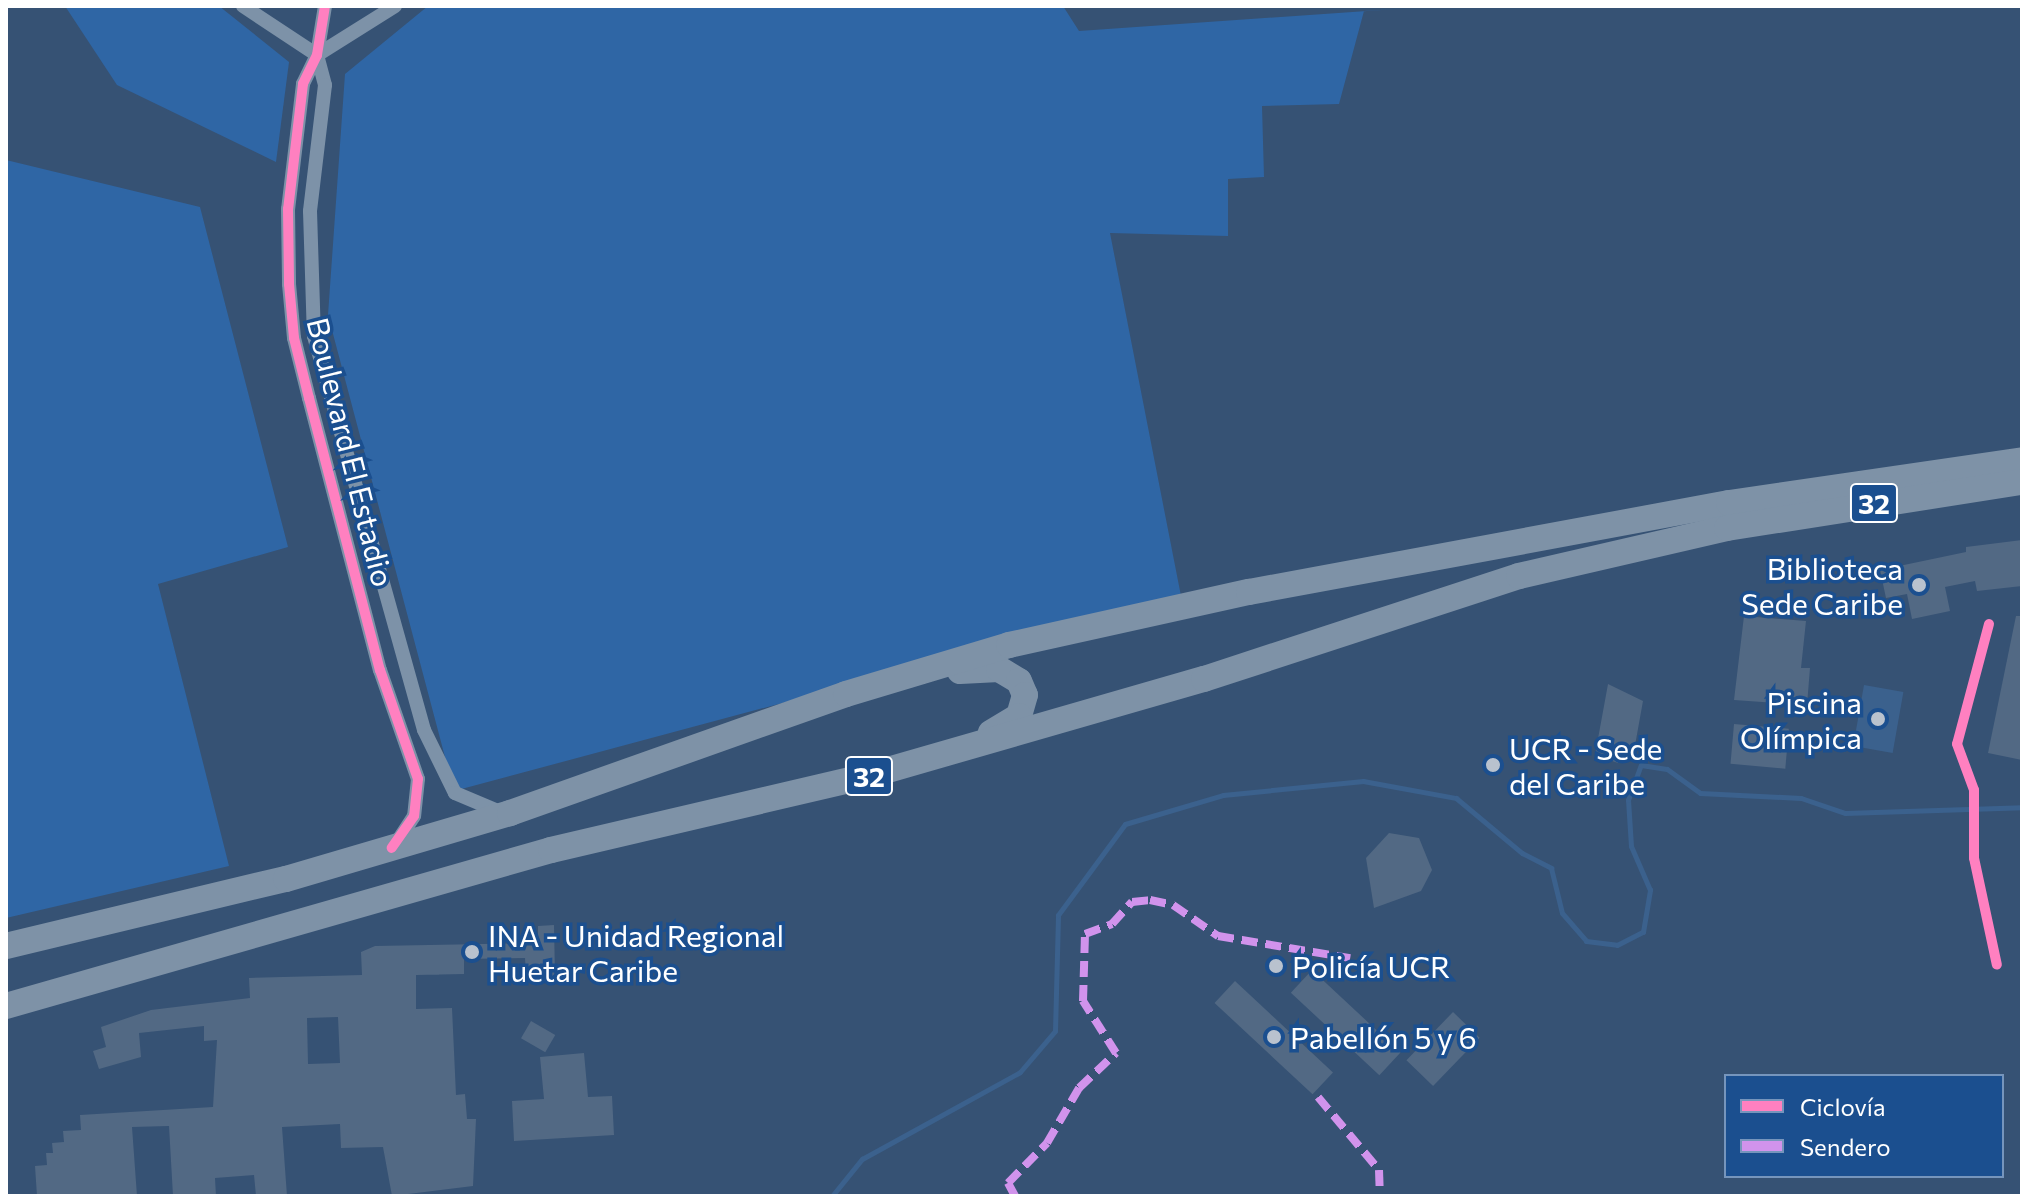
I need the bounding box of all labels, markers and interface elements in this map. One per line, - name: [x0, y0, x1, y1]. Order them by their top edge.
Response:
- street label: Boulevard El Estadio: [300, 314, 402, 590]
- road number: 32: [1848, 479, 1900, 527]
- place label: Biblioteca Sede Caribe: [1741, 550, 1903, 620]
- marker: Biblioteca Sede Caribe: [1910, 576, 1928, 594]
- place label: Piscina Olímpica: [1740, 684, 1862, 754]
- marker: Piscina Olímpica: [1869, 710, 1887, 728]
- place label: UCR - Sede del Caribe: [1509, 730, 1662, 800]
- road number: 32: [843, 752, 895, 800]
- marker: UCR - Sede del Caribe: [1484, 756, 1502, 774]
- place label: INA - Unidad Regional Huetar Caribe: [488, 917, 784, 988]
- marker: INA - Unidad Regional Huetar Caribe: [463, 943, 481, 961]
- place label: Policía UCR: [1292, 948, 1450, 984]
- marker: Policía UCR: [1267, 957, 1285, 975]
- place label: Pabellón 5 y 6: [1290, 1019, 1477, 1055]
- marker: Pabellón 5 y 6: [1265, 1028, 1283, 1046]
- legend: [1724, 1074, 2004, 1178]
- text: Ciclovía: [1800, 1092, 1886, 1121]
- text: Sendero: [1800, 1132, 1891, 1161]

